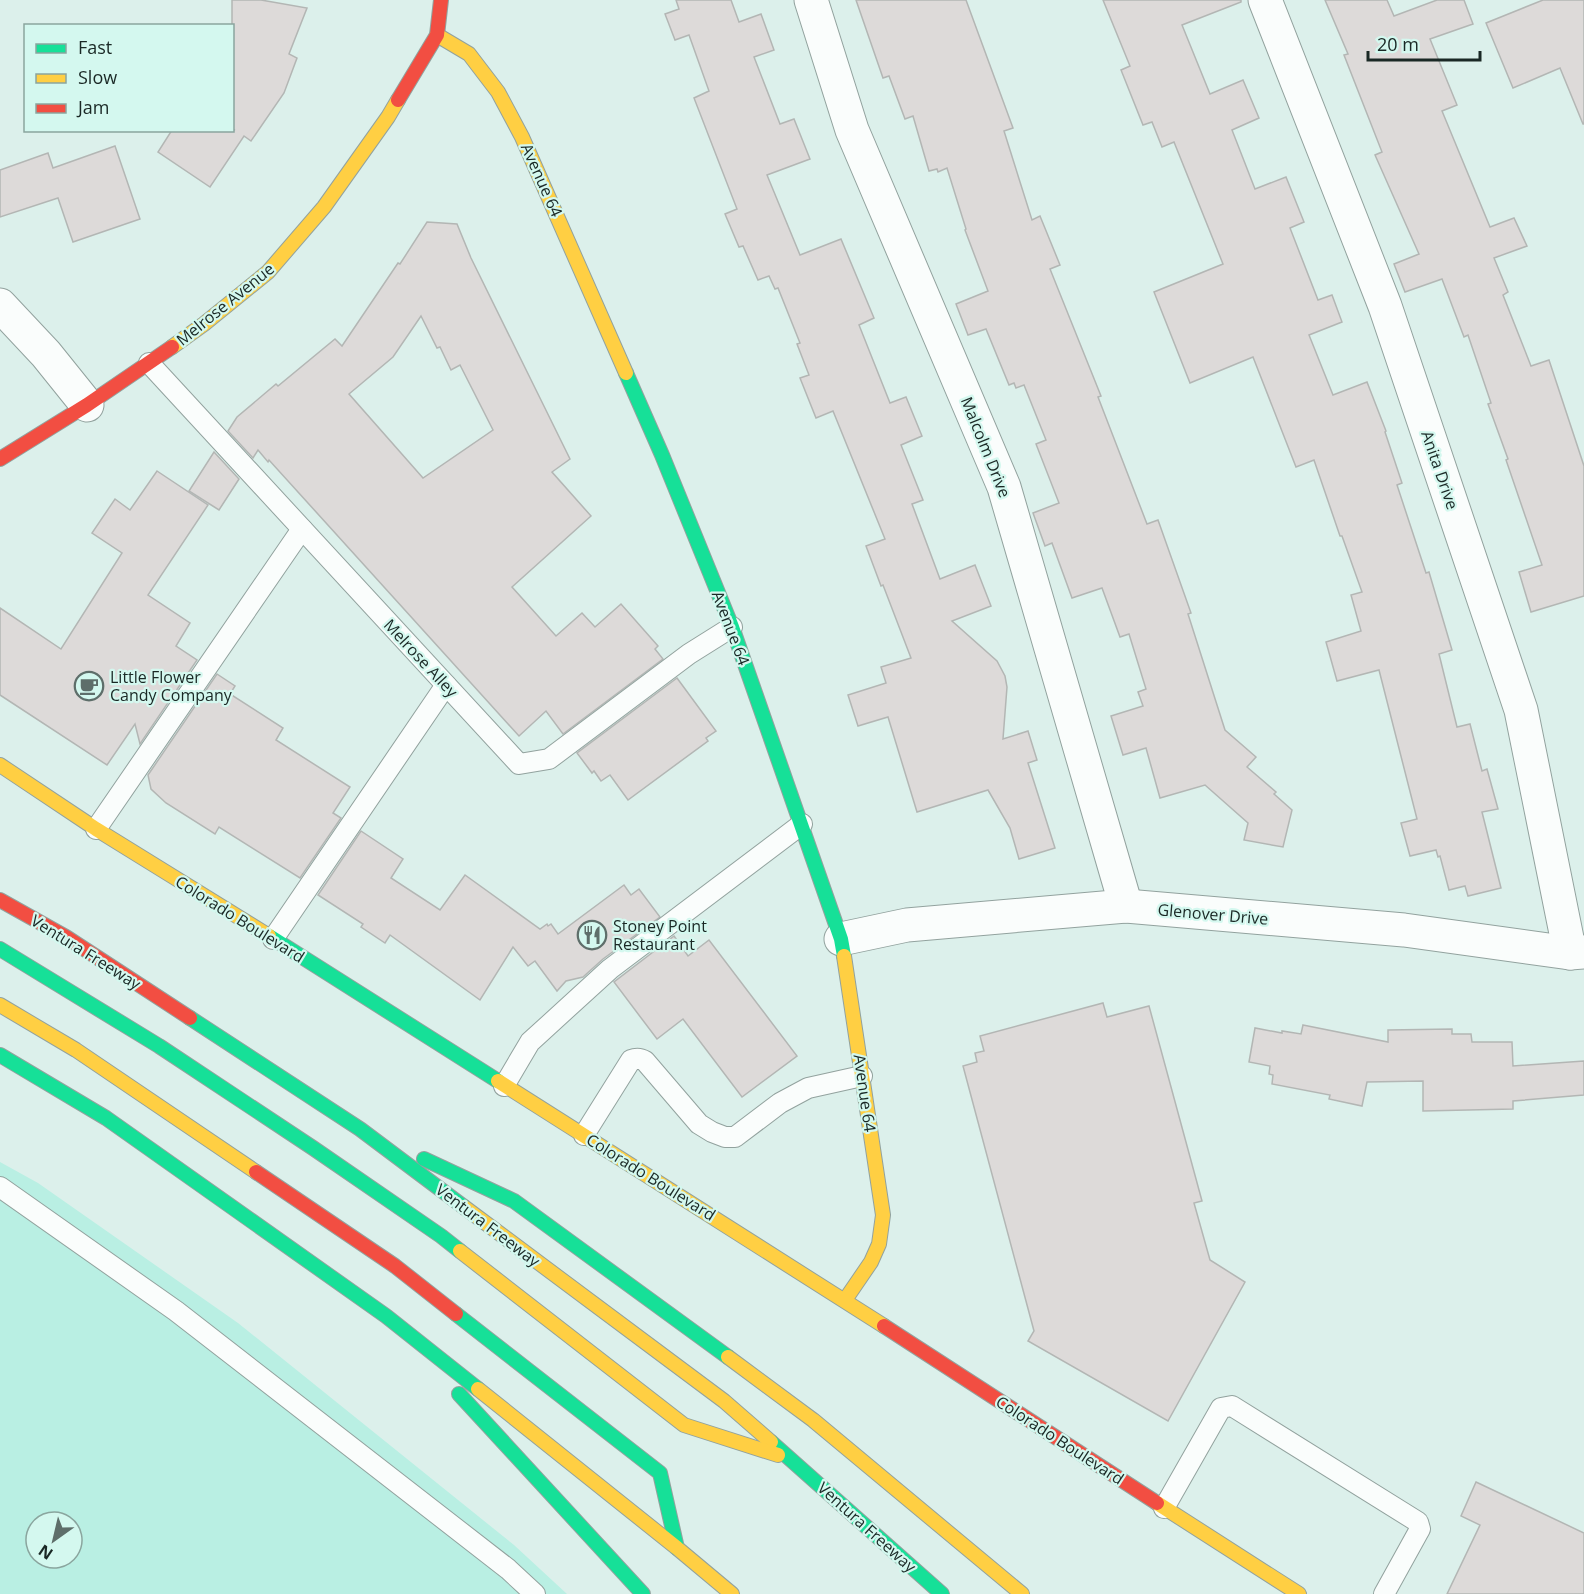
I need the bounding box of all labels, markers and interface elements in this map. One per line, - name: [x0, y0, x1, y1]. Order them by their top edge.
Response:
- legend: [24, 24, 234, 132]
- scale bar: [1368, 24, 1480, 62]
- text: 20 m: [1377, 32, 1419, 56]
- text: Fast: [78, 35, 112, 59]
- text: Slow: [78, 65, 117, 89]
- text: Jam: [76, 95, 110, 119]
- street label: Avenue 64: [516, 140, 568, 220]
- street label: Melrose Avenue: [171, 258, 279, 350]
- street label: Malcolm Drive: [956, 393, 1016, 501]
- street label: Anita Drive: [1416, 428, 1464, 512]
- street label: Avenue 64: [707, 588, 755, 668]
- street label: Melrose Alley: [379, 614, 464, 703]
- place label: Little Flower Candy Company: [110, 666, 233, 706]
- cafe icon: Little Flower Candy Company: [73, 670, 105, 702]
- street label: Colorado Boulevard: [171, 870, 309, 968]
- street label: Glenover Drive: [1157, 898, 1269, 930]
- street label: Ventura Freeway: [27, 909, 146, 995]
- place label: Stoney Point Restaurant: [613, 915, 707, 955]
- restaurant icon: Stoney Point Restaurant: [576, 919, 608, 951]
- street label: Avenue 64: [849, 1053, 881, 1133]
- street label: Colorado Boulevard: [582, 1128, 720, 1226]
- street label: Ventura Freeway: [431, 1178, 546, 1272]
- street label: Colorado Boulevard: [992, 1390, 1128, 1490]
- street label: Ventura Freeway: [813, 1477, 922, 1578]
- north arrow: [24, 1510, 84, 1570]
- text: N: [34, 1540, 57, 1565]

